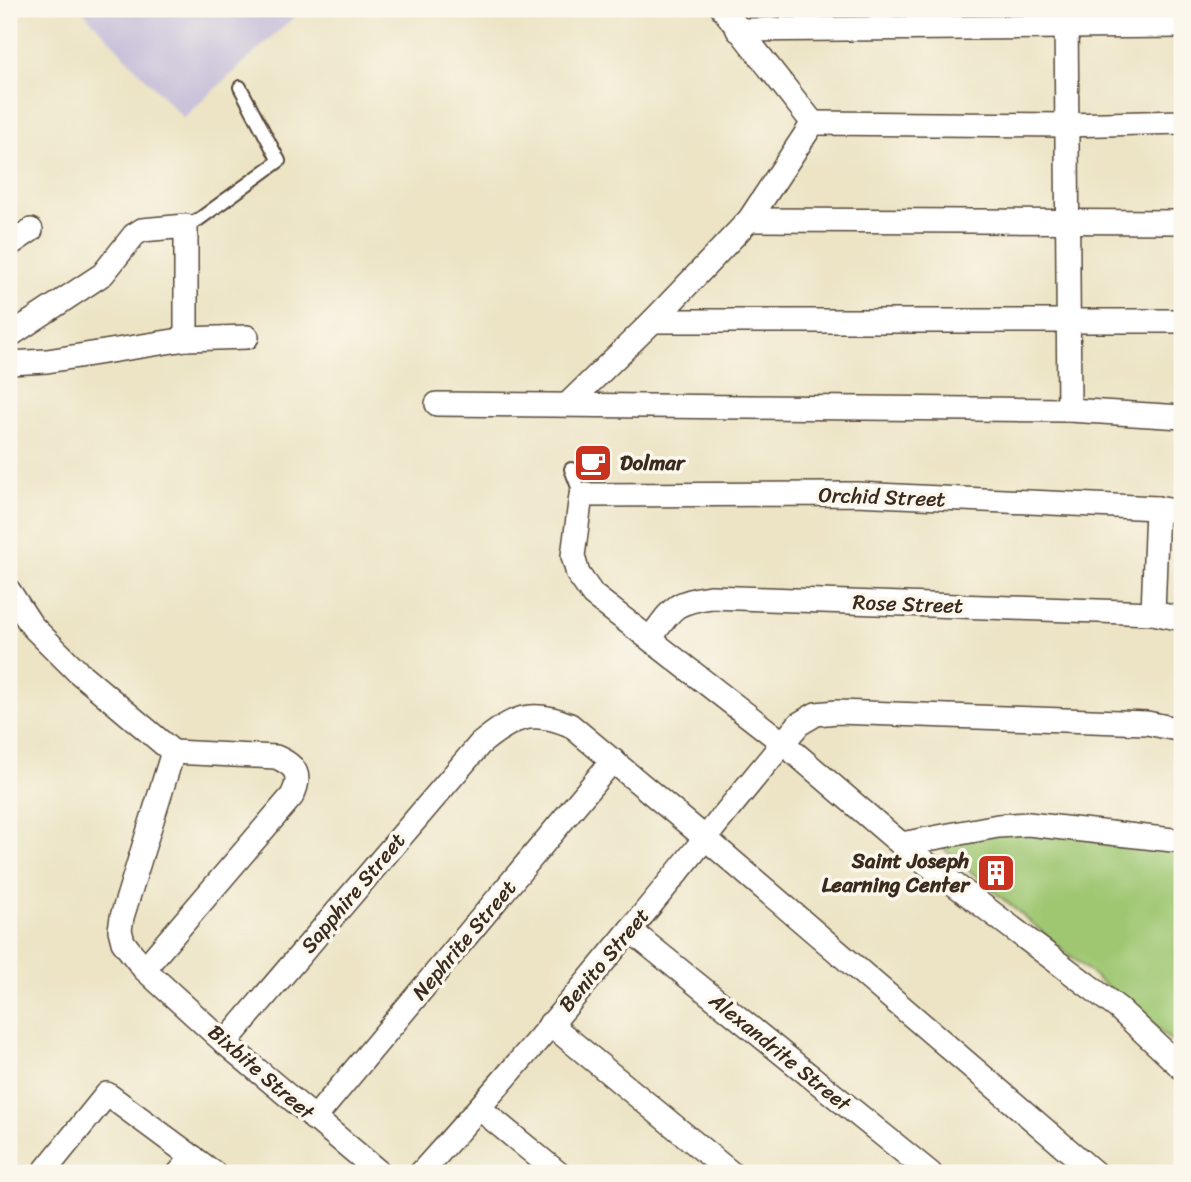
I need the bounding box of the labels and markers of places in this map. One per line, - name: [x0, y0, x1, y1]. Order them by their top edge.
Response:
- cafe icon: Dolmar: [572, 442, 614, 484]
- place label: Dolmar: [620, 444, 686, 482]
- place label: Saint Joseph Learning Center: [822, 842, 971, 904]
- building icon: Saint Joseph Learning Center: [975, 852, 1017, 894]

